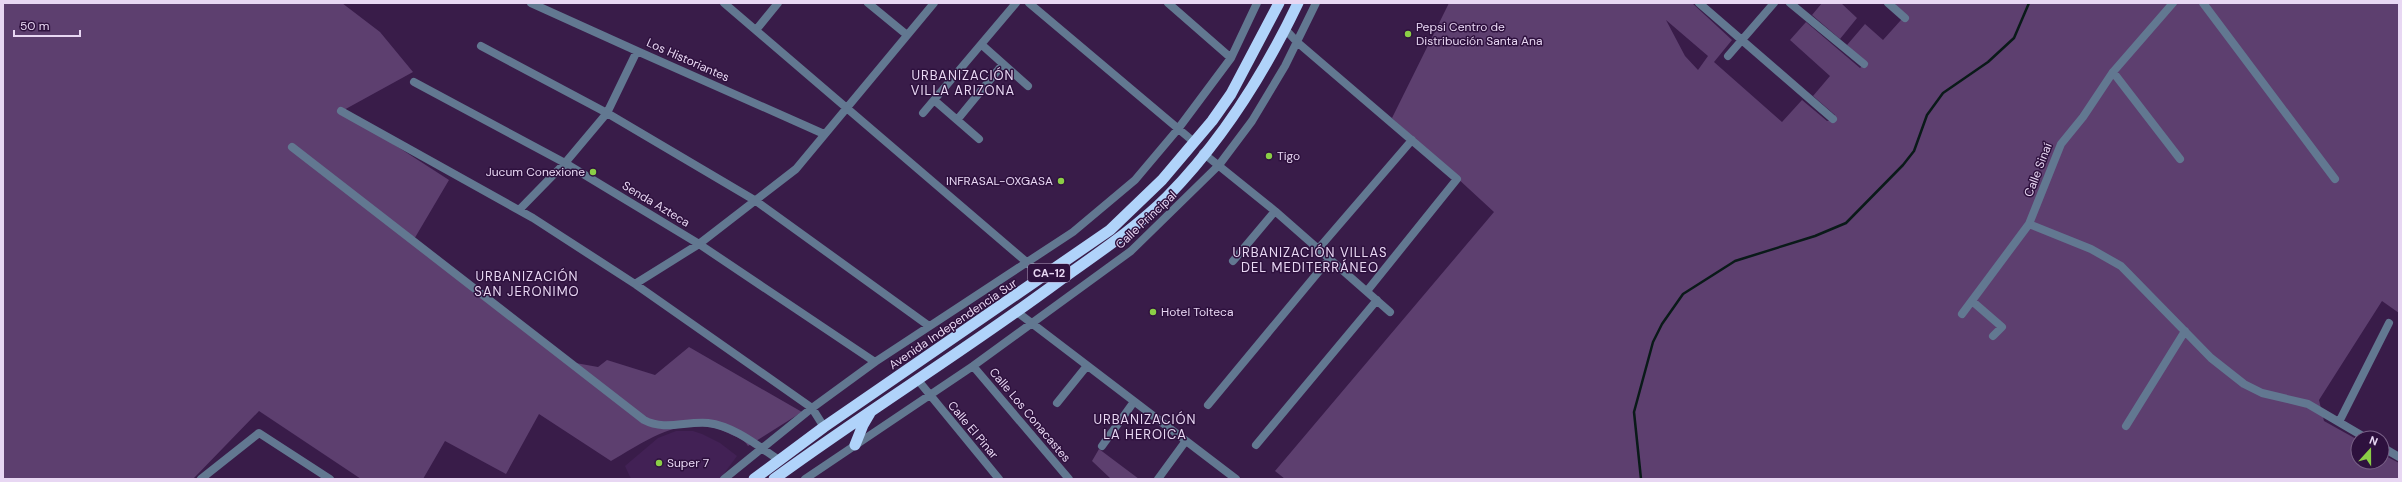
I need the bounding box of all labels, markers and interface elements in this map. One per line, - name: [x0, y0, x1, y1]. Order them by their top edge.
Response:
- scale bar: [14, 12, 80, 38]
- text: 50 m: [20, 18, 49, 34]
- place label: Pepsi Centro de Distribución Santa Ana: [1416, 19, 1542, 49]
- marker: Pepsi Centro de Distribución Santa Ana: [1403, 29, 1413, 39]
- street label: Los Historiantes: [644, 35, 732, 85]
- district label: URBANIZACIÓN VILLA ARIZONA: [911, 67, 1015, 99]
- street label: Calle Sinaí: [2020, 140, 2056, 199]
- place label: Tigo: [1277, 148, 1300, 164]
- marker: Tigo: [1264, 151, 1274, 161]
- place label: Jucum Conexione: [486, 164, 585, 180]
- marker: Jucum Conexione: [588, 167, 598, 177]
- place label: INFRASAL-OXGASA: [946, 173, 1053, 189]
- marker: INFRASAL-OXGASA: [1056, 176, 1066, 186]
- street label: Senda Azteca: [619, 178, 693, 230]
- street label: Calle Principal: [1112, 188, 1180, 252]
- district label: URBANIZACIÓN VILLAS DEL MEDITERRÁNEO: [1232, 244, 1388, 276]
- road number: CA-12: [1028, 264, 1070, 282]
- district label: URBANIZACIÓN SAN JERONIMO: [474, 268, 580, 300]
- street label: Avenida Independencia Sur: [886, 275, 1021, 373]
- place label: Hotel Tolteca: [1161, 304, 1233, 320]
- marker: Hotel Tolteca: [1148, 307, 1158, 317]
- street label: Calle Los Conacastes: [986, 364, 1074, 466]
- street label: Calle El Pinar: [944, 398, 1002, 463]
- district label: URBANIZACIÓN LA HEROICA: [1093, 411, 1197, 443]
- north arrow: [2350, 430, 2390, 470]
- text: N: [2367, 433, 2380, 449]
- place label: Super 7: [667, 455, 709, 471]
- marker: Super 7: [654, 458, 664, 468]

